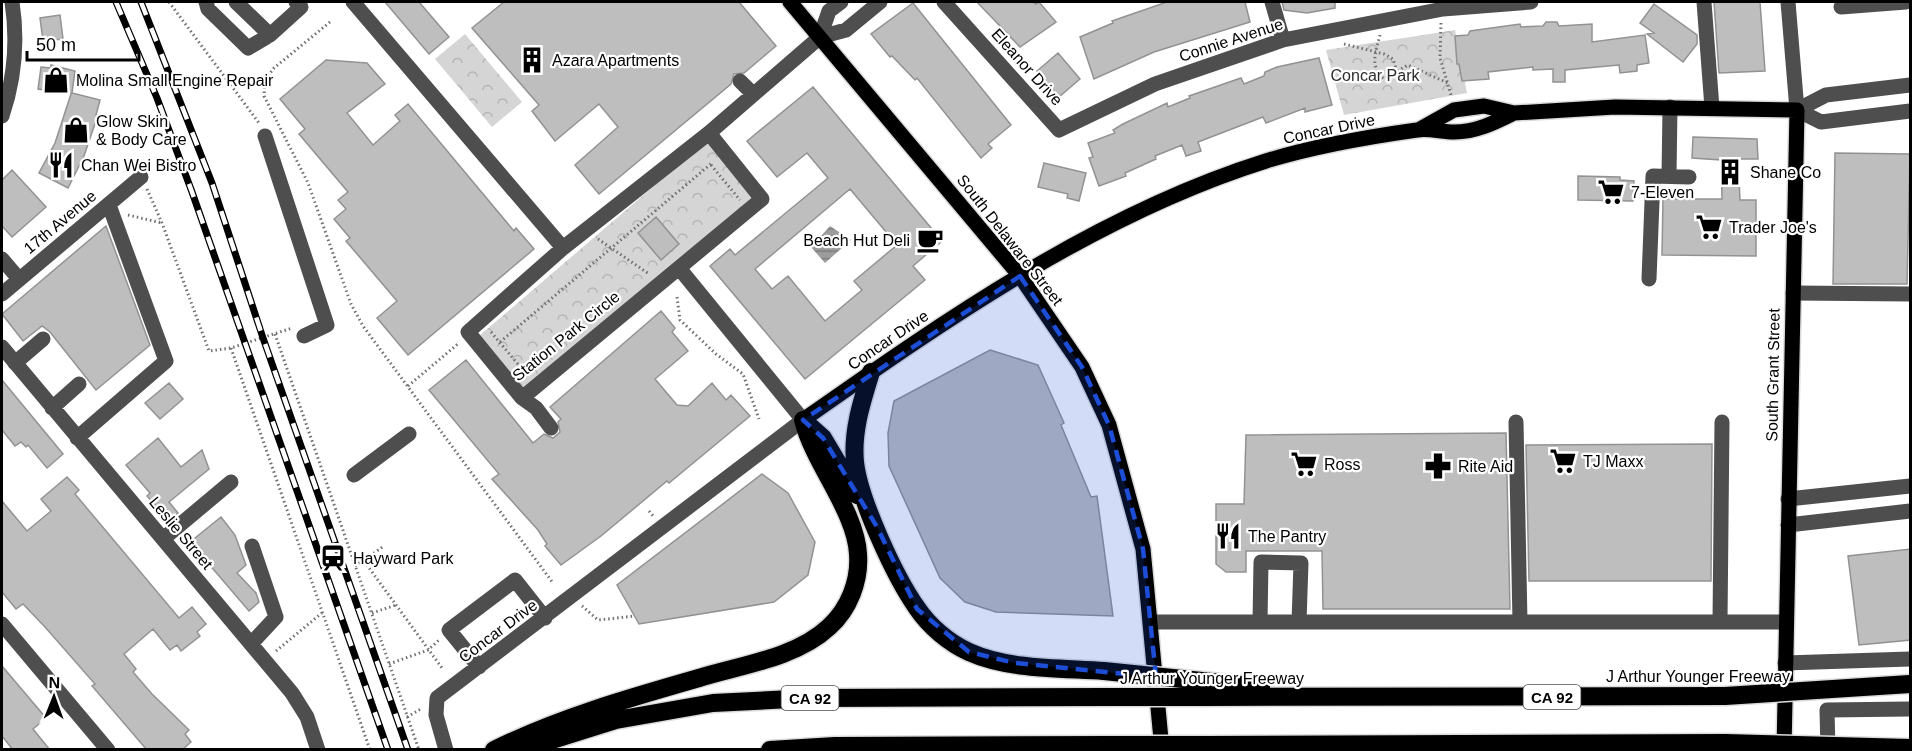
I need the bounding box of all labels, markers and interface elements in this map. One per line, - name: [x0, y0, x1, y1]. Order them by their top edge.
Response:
- street label: Connie Avenue: [1177, 15, 1285, 65]
- scale bar: [27, 24, 140, 62]
- street label: Eleanor Drive: [988, 25, 1066, 109]
- text: 50 m: [36, 35, 76, 55]
- building icon: Azara Apartments: [517, 45, 547, 75]
- place label: Azara Apartments: [552, 52, 679, 69]
- shop icon: Molina Small Engine Repair: [41, 65, 71, 95]
- park label: Concar Park: [1331, 67, 1420, 84]
- place label: Molina Small Engine Repair: [76, 72, 274, 89]
- street label: Concar Drive: [1282, 111, 1377, 147]
- place label: Glow Skin & Body Care: [96, 113, 187, 148]
- shop icon: Glow Skin & Body Care: [61, 115, 91, 145]
- restaurant icon: Chan Wei Bistro: [46, 150, 76, 180]
- place label: Chan Wei Bistro: [81, 157, 196, 174]
- building icon: Shane Co: [1715, 157, 1745, 187]
- place label: Shane Co: [1750, 164, 1821, 181]
- street label: South Delaware Street: [954, 171, 1067, 309]
- supermarket icon: 7-Eleven: [1596, 177, 1626, 207]
- place label: 7-Eleven: [1631, 184, 1694, 201]
- street label: 17th Avenue: [21, 187, 100, 257]
- supermarket icon: Trader Joe's: [1694, 212, 1724, 242]
- place label: Trader Joe's: [1729, 219, 1817, 236]
- cafe icon: Beach Hut Deli: [915, 225, 945, 255]
- place label: Beach Hut Deli: [803, 232, 910, 249]
- street label: Station Park Circle: [509, 288, 623, 384]
- street label: Concar Drive: [845, 307, 932, 373]
- street label: South Grant Street: [1763, 308, 1783, 442]
- supermarket icon: TJ Maxx: [1548, 446, 1578, 476]
- supermarket icon: Ross: [1289, 449, 1319, 479]
- pharmacy icon: Rite Aid: [1423, 451, 1453, 481]
- place label: TJ Maxx: [1583, 453, 1643, 470]
- place label: Ross: [1324, 456, 1360, 473]
- place label: Rite Aid: [1458, 458, 1513, 475]
- street label: Leslie Street: [146, 493, 216, 573]
- restaurant icon: The Pantry: [1213, 521, 1243, 551]
- place label: The Pantry: [1248, 528, 1326, 545]
- station icon: Hayward Park: [318, 543, 348, 573]
- place label: Hayward Park: [353, 550, 454, 567]
- street label: Concar Drive: [456, 596, 540, 666]
- north arrow: [24, 667, 84, 727]
- street label: J Arthur Younger Freeway: [1606, 668, 1790, 685]
- street label: J Arthur Younger Freeway: [1120, 670, 1304, 687]
- text: N: [48, 674, 60, 691]
- road number: CA 92: [1524, 685, 1580, 709]
- road number: CA 92: [782, 686, 838, 710]

